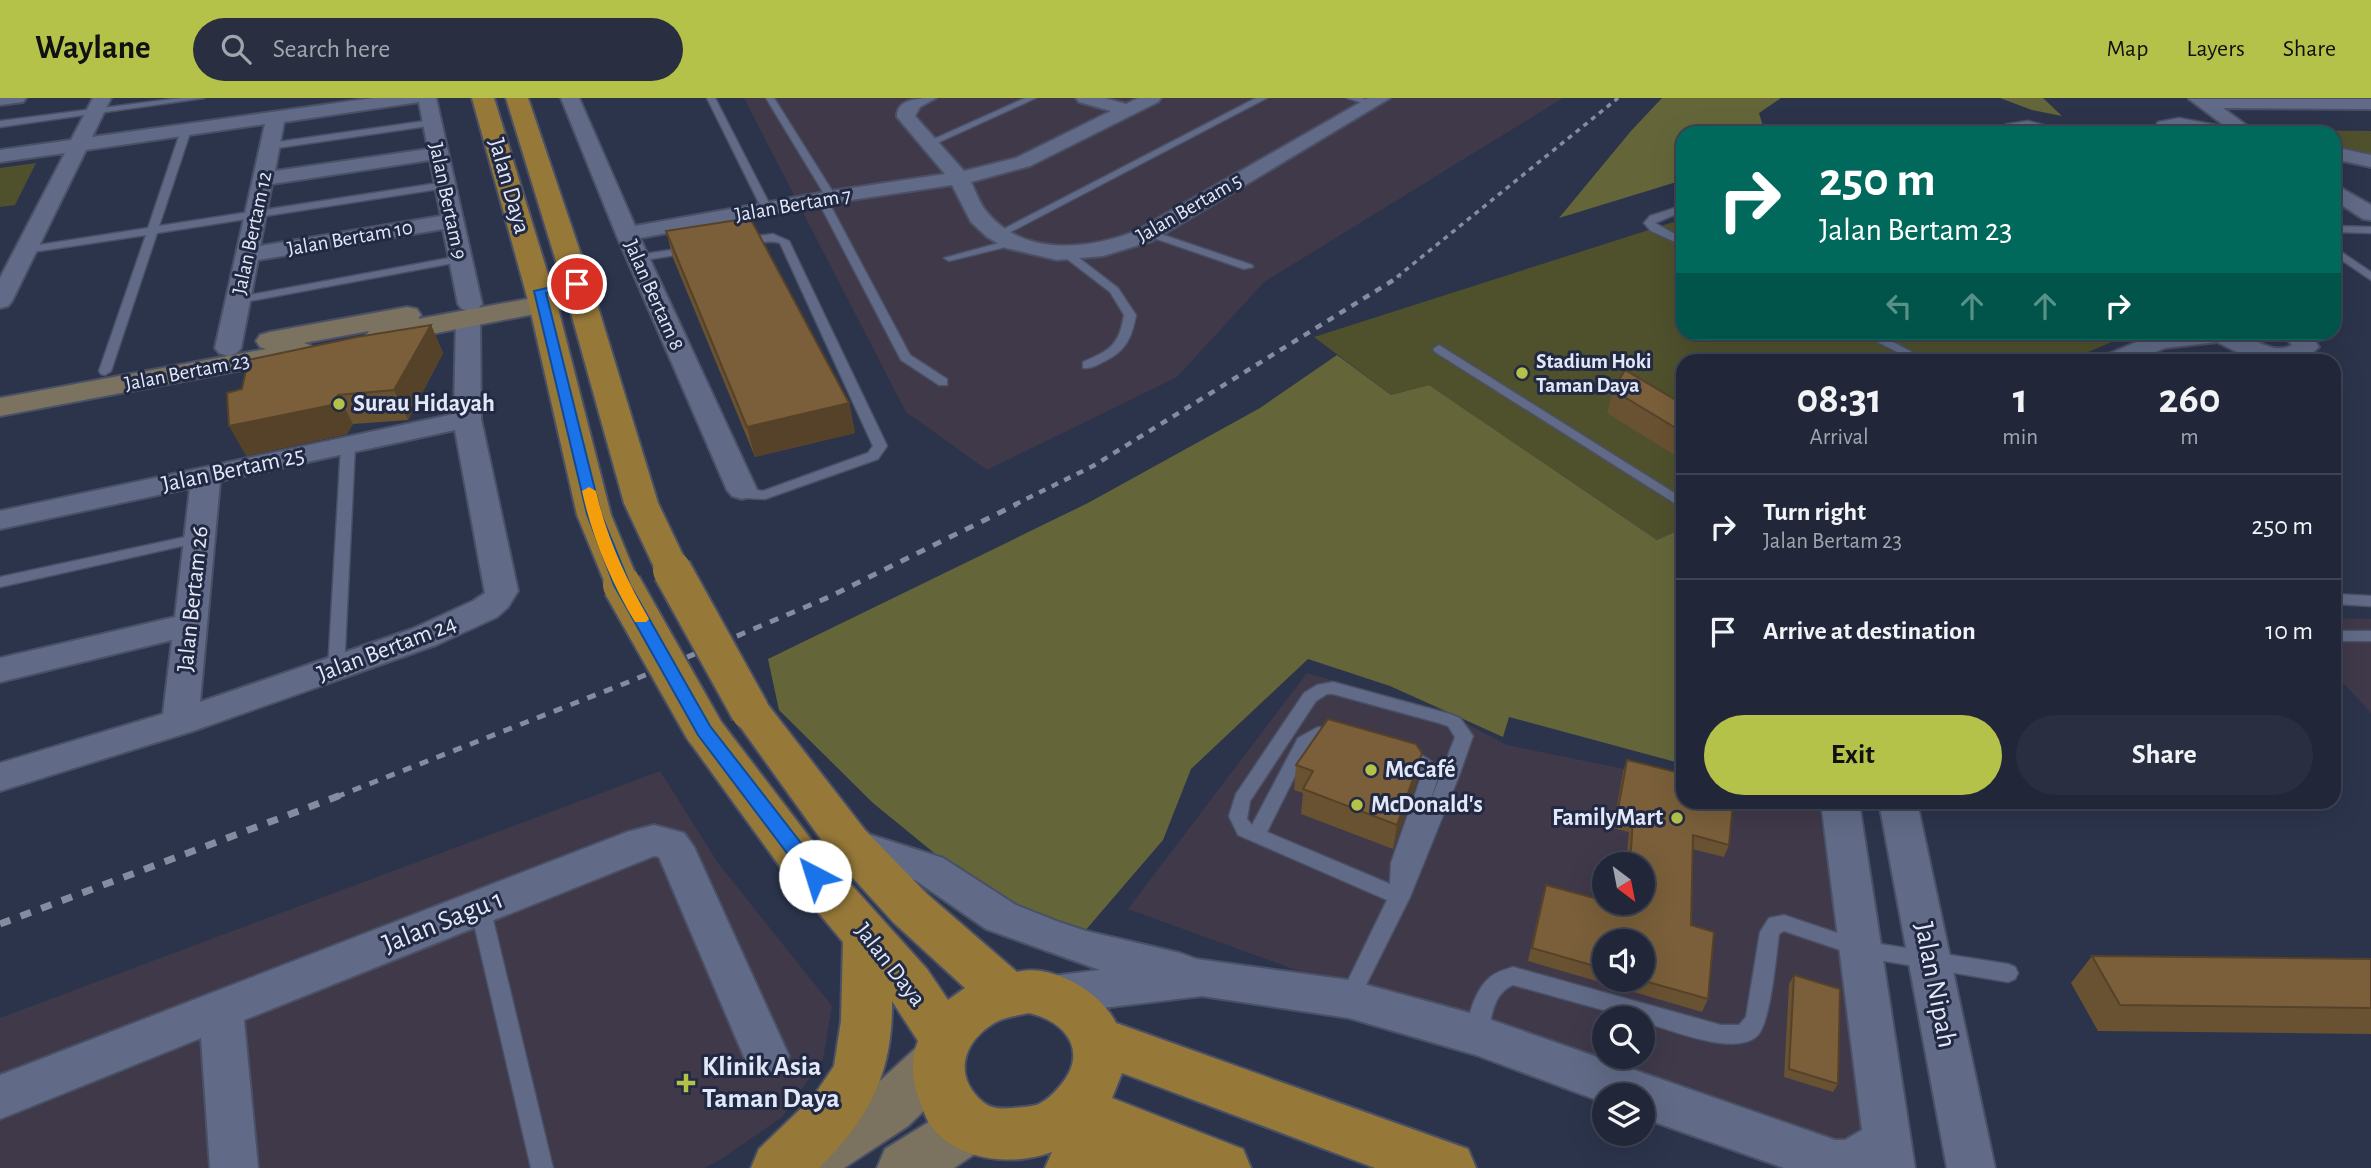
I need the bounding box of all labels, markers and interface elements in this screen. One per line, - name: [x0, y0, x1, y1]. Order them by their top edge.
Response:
- search box: [193, 18, 683, 81]
- icon: search: [217, 30, 255, 68]
- text: Waylane: [35, 32, 151, 65]
- text: Search here: [273, 36, 390, 62]
- text: Map: [2106, 37, 2148, 61]
- text: Layers: [2186, 37, 2245, 61]
- text: Share: [2283, 37, 2336, 61]
- street label: Jalan Daya: [484, 135, 534, 237]
- street label: Jalan Bertam 9: [425, 141, 471, 261]
- icon: right: [1704, 154, 1795, 245]
- text: 250 m: [1819, 156, 1936, 205]
- street label: Jalan Bertam 12: [229, 169, 275, 297]
- street label: Jalan Bertam 5: [1133, 170, 1245, 246]
- street label: Jalan Bertam 7: [733, 184, 853, 226]
- text: Jalan Bertam 23: [1819, 214, 2012, 246]
- street label: Jalan Bertam 10: [286, 217, 414, 259]
- street label: Jalan Bertam 8: [620, 237, 688, 353]
- pin: [547, 254, 607, 314]
- icon: arrive: [558, 265, 596, 303]
- icon: left: [1880, 287, 1918, 325]
- icon: ahead: [1953, 287, 1991, 325]
- icon: ahead: [2026, 287, 2064, 325]
- icon: right: [2099, 287, 2137, 325]
- street label: Jalan Bertam 23: [123, 350, 251, 394]
- place label: Stadium Hoki Taman Daya: [1536, 351, 1652, 396]
- marker: Stadium Hoki Taman Daya: [1514, 365, 1530, 381]
- text: 08:31: [1796, 378, 1882, 420]
- text: 1: [2013, 378, 2028, 420]
- text: 260: [2159, 378, 2221, 420]
- place label: Surau Hidayah: [353, 392, 495, 416]
- marker: Surau Hidayah: [331, 396, 347, 412]
- text: Arrival: [1810, 426, 1869, 449]
- text: min: [2002, 426, 2038, 449]
- text: m: [2180, 426, 2199, 449]
- street label: Jalan Bertam 25: [159, 443, 307, 497]
- text: Turn right: [1763, 499, 1866, 525]
- icon: right: [1704, 508, 1742, 546]
- text: 250 m: [2251, 513, 2313, 539]
- street label: Jalan Bertam 26: [173, 525, 213, 673]
- text: Jalan Bertam 23: [1763, 530, 1902, 553]
- street label: Jalan Bertam 24: [314, 611, 460, 687]
- icon: arrive: [1704, 613, 1742, 651]
- text: Arrive at destination: [1763, 618, 1976, 644]
- text: 10 m: [2265, 618, 2313, 644]
- button: Exit: [1704, 715, 2002, 795]
- button: Share: [2016, 715, 2313, 795]
- place label: McCafé: [1385, 758, 1456, 782]
- marker: McCafé: [1363, 762, 1379, 778]
- place label: McDonald's: [1371, 793, 1483, 817]
- marker: McDonald's: [1349, 797, 1365, 813]
- place label: FamilyMart: [1552, 806, 1663, 830]
- marker: FamilyMart: [1669, 810, 1685, 826]
- position arrow: [778, 839, 852, 913]
- north arrow: [1592, 852, 1656, 915]
- map controls: [1592, 852, 1655, 1146]
- street label: Jalan Sagu 1: [379, 885, 507, 959]
- street label: Jalan Daya: [850, 919, 930, 1011]
- street label: Jalan Nipah: [1909, 920, 1961, 1050]
- button: sound: [1592, 929, 1655, 992]
- button: search: [1592, 1006, 1655, 1069]
- place label: Klinik Asia Taman Daya: [702, 1053, 840, 1113]
- marker: Klinik Asia Taman Daya: [676, 1073, 696, 1093]
- button: layers: [1592, 1083, 1655, 1146]

